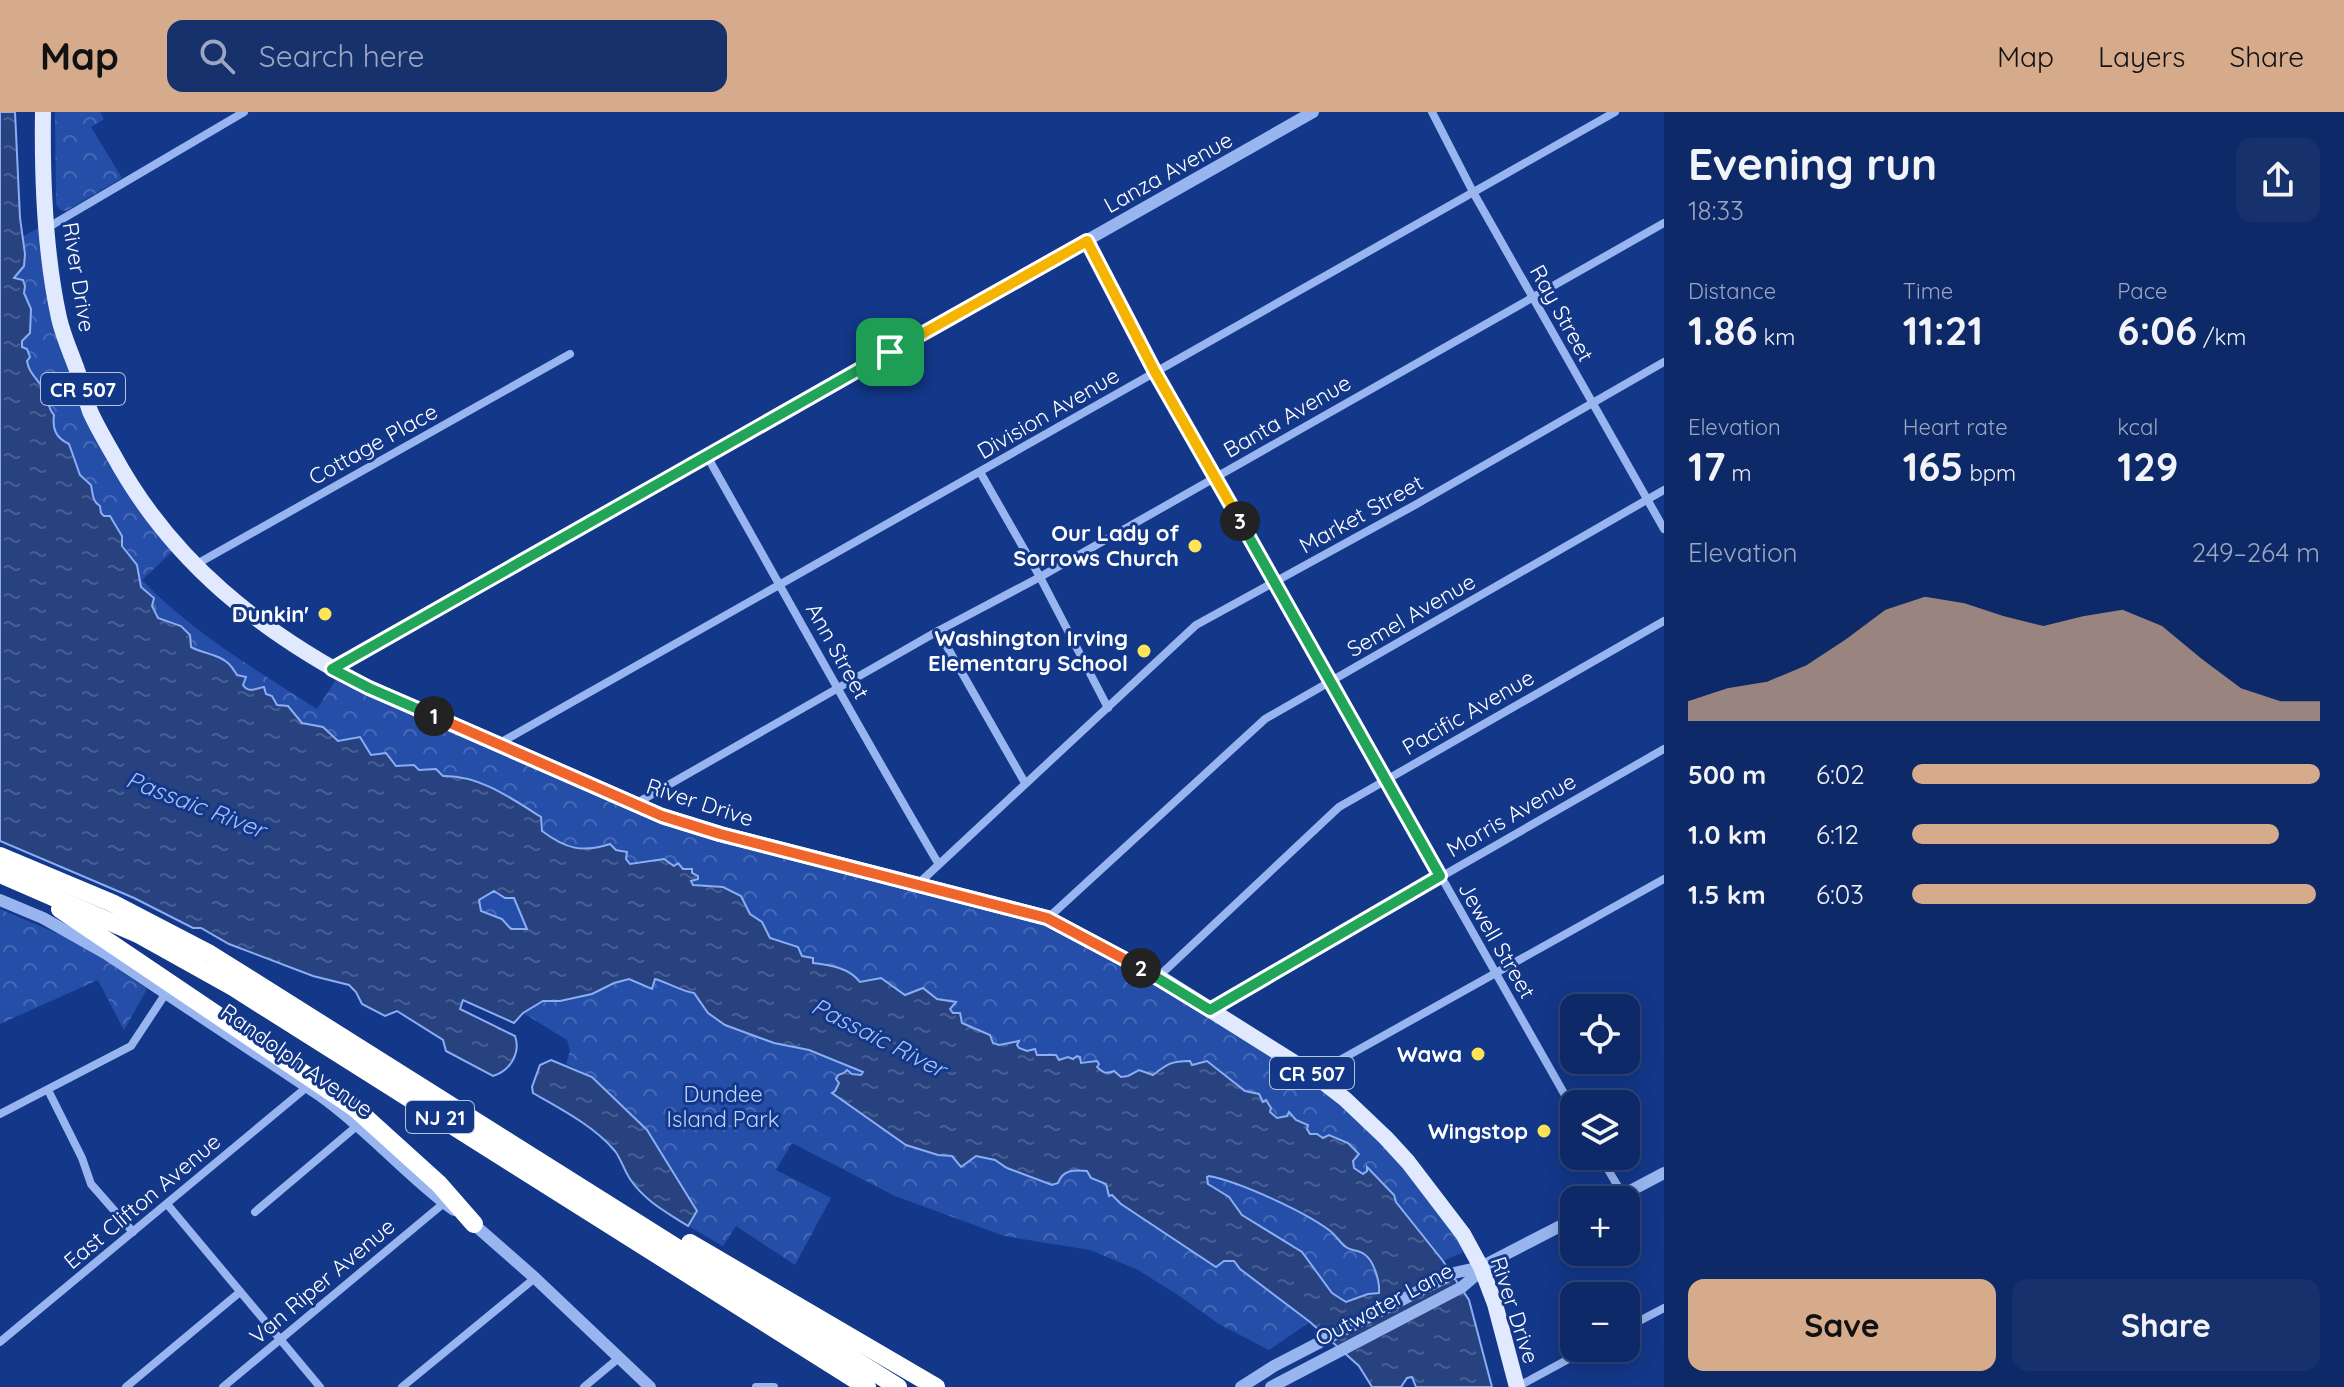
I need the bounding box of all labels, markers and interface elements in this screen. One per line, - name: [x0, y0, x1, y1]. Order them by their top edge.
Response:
- search box: [167, 20, 727, 92]
- text: Map: [40, 32, 119, 80]
- icon: search: [195, 34, 239, 78]
- text: Search here: [259, 37, 424, 75]
- text: Map: [1997, 39, 2054, 74]
- text: Layers: [2098, 39, 2185, 74]
- text: Share: [2229, 39, 2304, 74]
- street label: Lanza Avenue: [1099, 125, 1237, 219]
- text: Evening run: [1688, 136, 1937, 191]
- button: share: [2236, 138, 2320, 222]
- text: 18:33: [1688, 194, 1744, 227]
- street label: River Drive: [57, 220, 101, 334]
- street label: Ray Street: [1524, 260, 1600, 366]
- text: Distance: [1688, 277, 1776, 305]
- text: Time: [1903, 277, 1953, 305]
- text: Pace: [2117, 277, 2168, 305]
- text: 1.86: [1688, 305, 1758, 355]
- text: 11:21: [1903, 305, 1983, 355]
- text: 6:06: [2117, 305, 2197, 355]
- pin: [856, 318, 924, 386]
- text: km: [1758, 323, 1795, 351]
- text: /km: [2197, 323, 2246, 351]
- icon: arrive: [868, 330, 912, 374]
- street label: Division Avenue: [972, 361, 1124, 465]
- street label: Banta Avenue: [1218, 368, 1356, 464]
- road number: CR 507: [41, 373, 125, 405]
- street label: Cottage Place: [304, 397, 442, 491]
- text: Elevation: [1688, 413, 1781, 441]
- text: Heart rate: [1903, 413, 2008, 441]
- text: kcal: [2117, 413, 2158, 441]
- text: 17: [1688, 441, 1726, 491]
- text: 165: [1903, 441, 1963, 491]
- text: 129: [2117, 441, 2178, 491]
- text: m: [1726, 459, 1752, 487]
- text: bpm: [1963, 459, 2016, 487]
- street label: Market Street: [1294, 468, 1428, 560]
- pin: 3: [1220, 501, 1260, 541]
- text: 3: [1234, 507, 1246, 535]
- place label: Our Lady of Sorrows Church: [1013, 519, 1179, 572]
- text: Elevation: [1688, 536, 1798, 569]
- text: 249–264 m: [2192, 536, 2320, 569]
- marker: Our Lady of Sorrows Church: [1186, 537, 1204, 555]
- street label: Semel Avenue: [1342, 567, 1480, 663]
- street label: Ann Street: [800, 598, 876, 704]
- place label: Dunkin': [232, 600, 309, 628]
- marker: Dunkin': [316, 605, 334, 623]
- place label: Washington Irving Elementary School: [928, 624, 1128, 677]
- marker: Washington Irving Elementary School: [1135, 642, 1153, 660]
- street label: Pacific Avenue: [1397, 663, 1539, 761]
- pin: 1: [414, 696, 454, 736]
- text: 1: [430, 702, 438, 730]
- text: 500 m: [1688, 758, 1766, 791]
- text: 6:02: [1816, 758, 1865, 791]
- water label: Passaic River: [122, 764, 272, 845]
- street label: Morris Avenue: [1441, 767, 1581, 863]
- street label: River Drive: [643, 772, 757, 832]
- text: 1.0 km: [1688, 818, 1767, 851]
- text: 6:12: [1816, 818, 1859, 851]
- street label: Jewell Street: [1452, 877, 1542, 1003]
- text: 1.5 km: [1688, 878, 1766, 911]
- text: 6:03: [1816, 878, 1864, 911]
- pin: 2: [1121, 948, 1161, 988]
- text: 2: [1135, 954, 1147, 982]
- water label: Passaic River: [807, 990, 954, 1085]
- map controls: [1560, 994, 1640, 1362]
- button: locate: [1560, 994, 1640, 1074]
- street label: Randolph Avenue: [215, 997, 379, 1123]
- place label: Wawa: [1397, 1040, 1462, 1068]
- marker: Wawa: [1469, 1045, 1487, 1063]
- road number: CR 507: [1270, 1057, 1354, 1089]
- park label: Dundee Island Park: [667, 1080, 779, 1133]
- button: layers: [1560, 1090, 1640, 1170]
- road number: NJ 21: [406, 1101, 474, 1133]
- place label: Wingstop: [1428, 1117, 1528, 1145]
- marker: Wingstop: [1535, 1122, 1553, 1140]
- street label: East Clifton Avenue: [58, 1127, 226, 1275]
- button: +: [1560, 1186, 1640, 1266]
- street label: Van Riper Avenue: [244, 1212, 400, 1350]
- street label: River Drive: [1485, 1253, 1545, 1367]
- street label: Outwater Lane: [1310, 1256, 1458, 1352]
- button: Save: [1688, 1279, 1996, 1371]
- button: Share: [2012, 1279, 2320, 1371]
- button: −: [1560, 1282, 1640, 1362]

